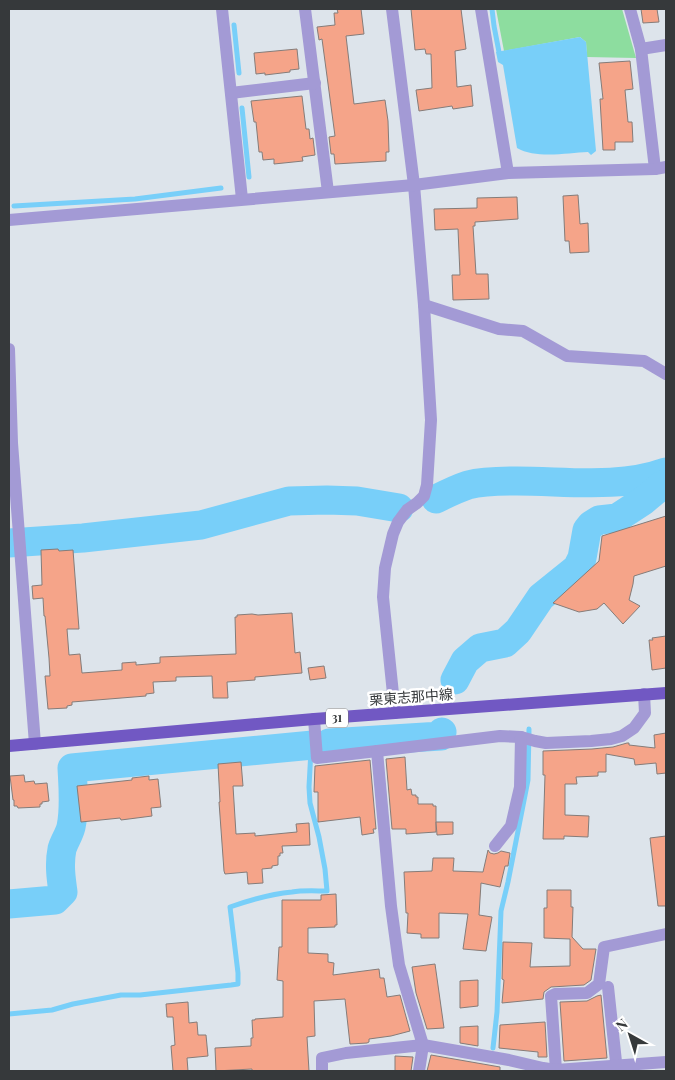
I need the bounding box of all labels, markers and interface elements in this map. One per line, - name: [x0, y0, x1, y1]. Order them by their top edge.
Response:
- street label: 栗東志那中線: [368, 684, 454, 709]
- road number: 31: [326, 708, 348, 728]
- north arrow: [605, 1010, 655, 1060]
- text: N: [612, 1014, 631, 1035]

